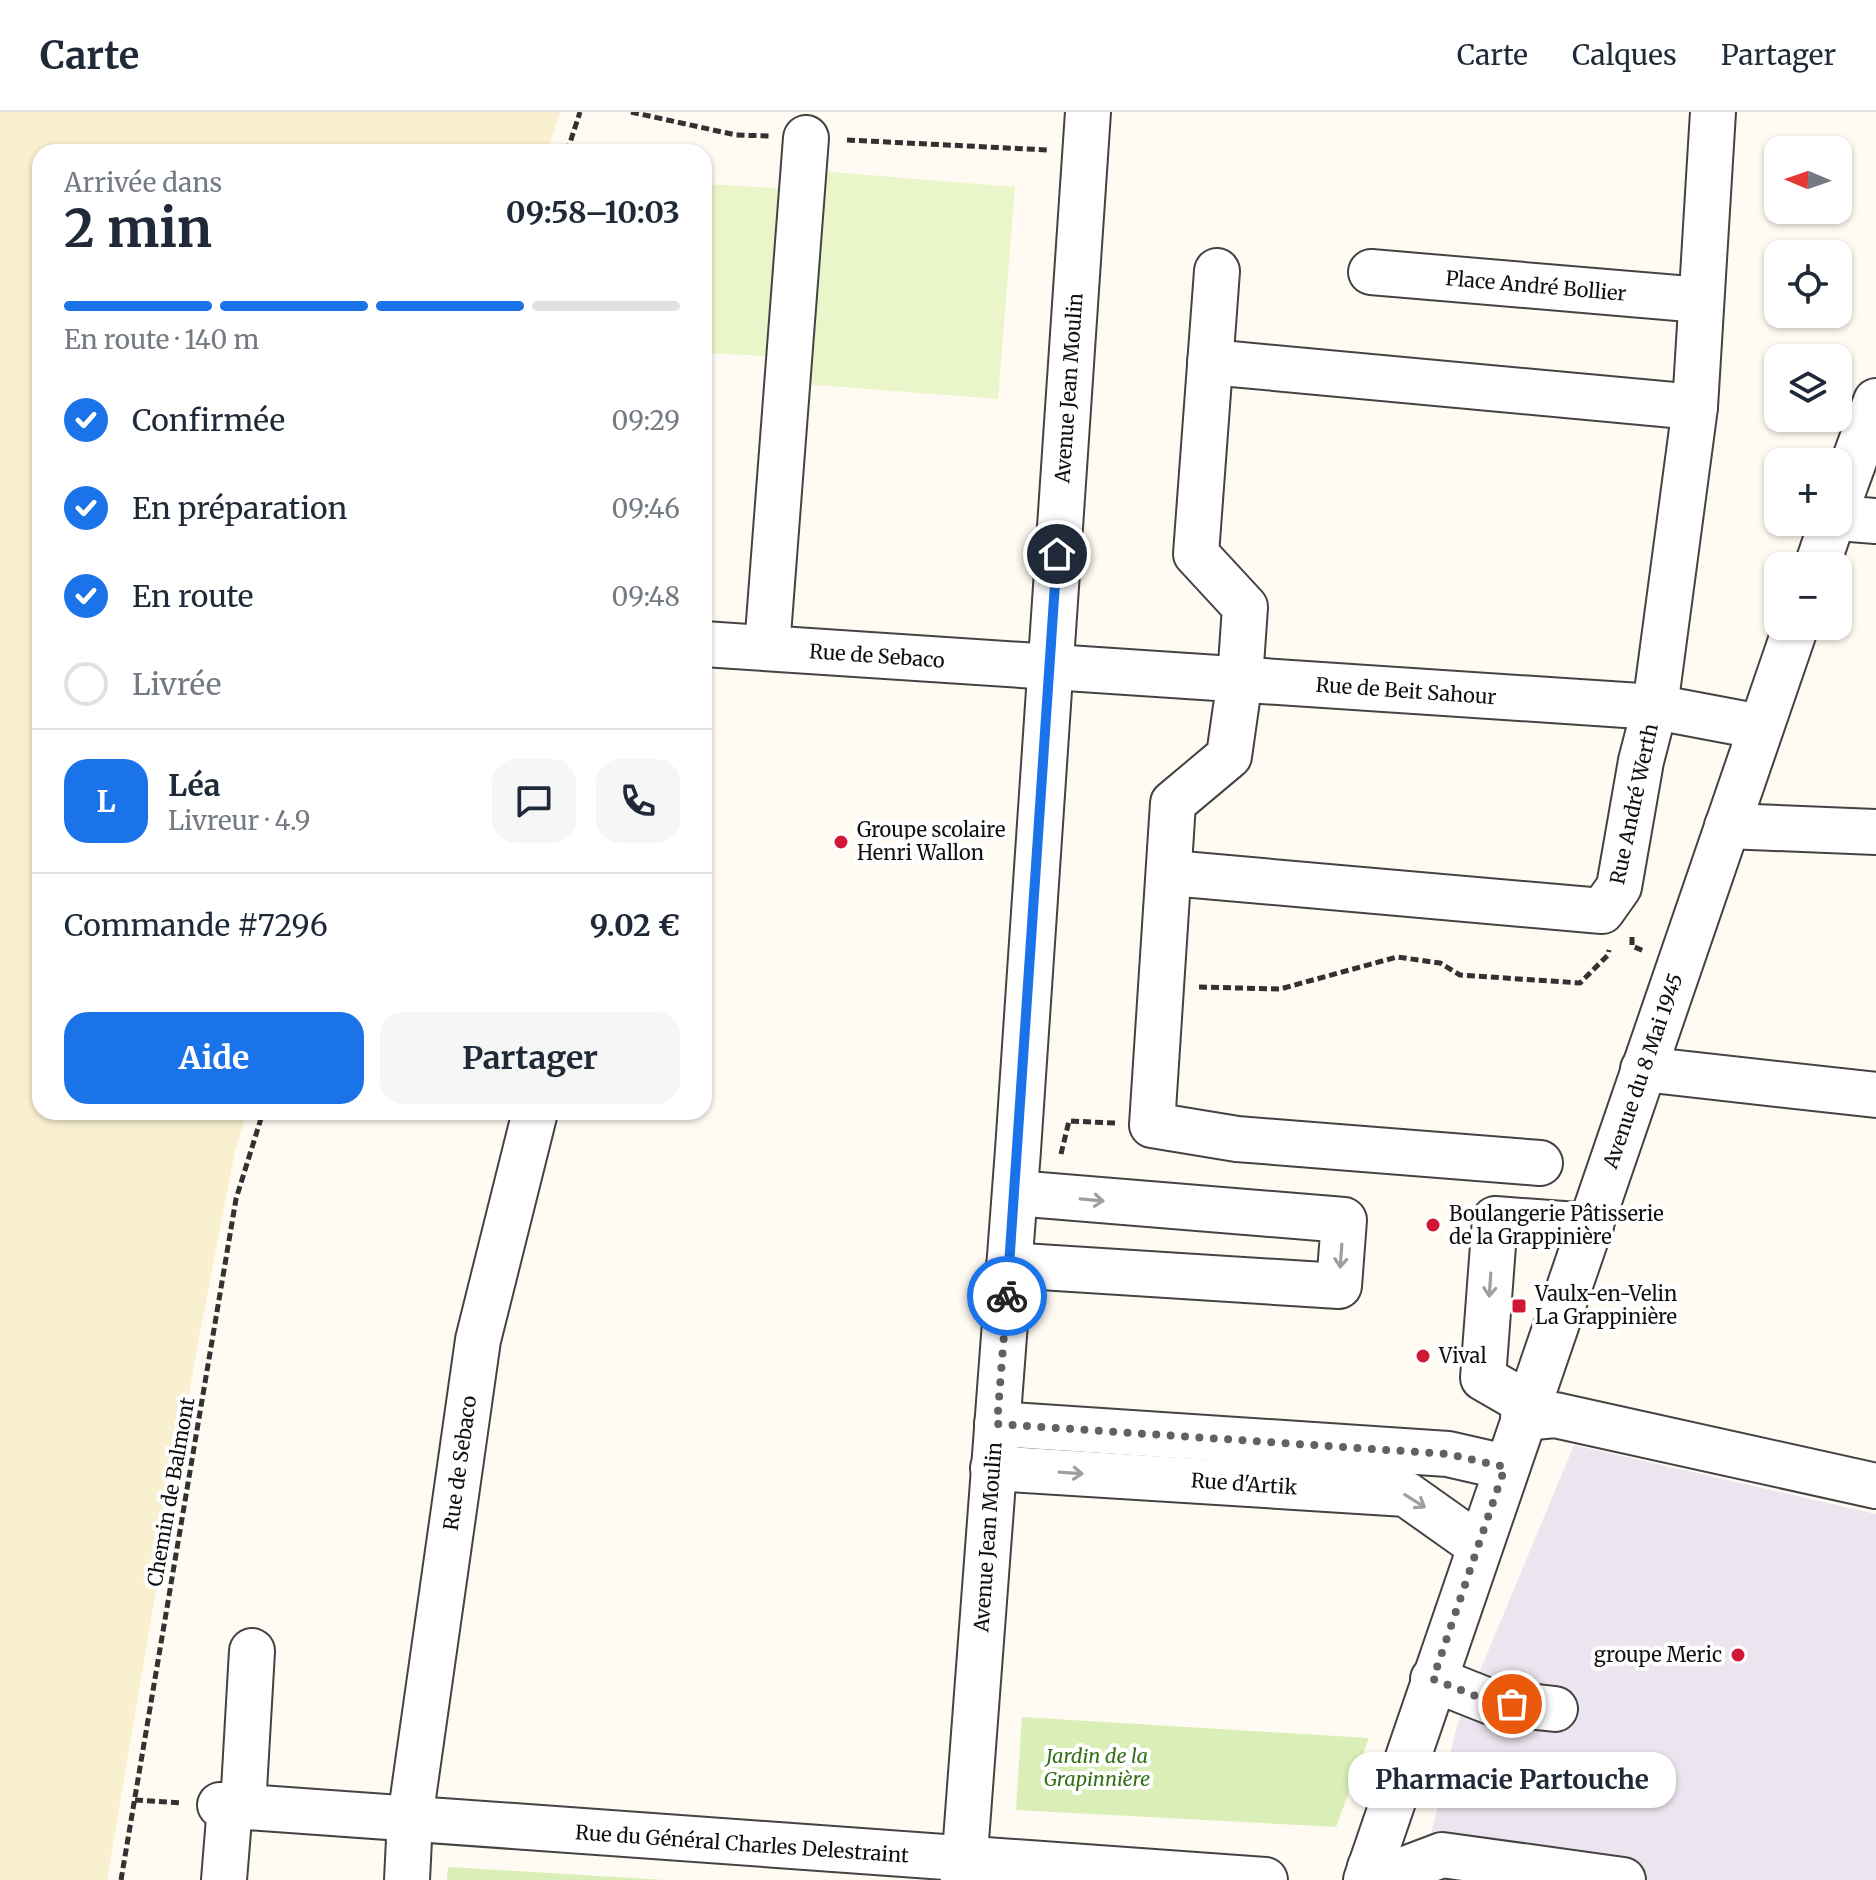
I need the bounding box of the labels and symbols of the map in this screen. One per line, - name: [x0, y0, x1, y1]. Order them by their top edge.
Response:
- north arrow: [1764, 136, 1852, 224]
- street label: Place André Bollier: [1445, 265, 1628, 306]
- street label: Avenue Jean Moulin: [1049, 292, 1088, 485]
- pin: [1023, 520, 1091, 588]
- street label: Rue de Sebaco: [808, 638, 946, 673]
- street label: Rue de Beit Sahour: [1315, 672, 1497, 709]
- street label: Rue André Werth: [1604, 721, 1663, 887]
- place label: Groupe scolaire Henri Wallon: [857, 817, 1005, 865]
- marker: Groupe scolaire Henri Wallon: [832, 833, 850, 851]
- street label: Avenue du 8 Mai 1945: [1597, 970, 1688, 1173]
- one-way arrow: [1078, 1192, 1105, 1207]
- place label: Boulangerie Pâtisserie de la Grappinière: [1449, 1201, 1664, 1249]
- marker: Boulangerie Pâtisserie de la Grappinière: [1424, 1216, 1442, 1234]
- one-way arrow: [1333, 1242, 1348, 1269]
- courier: [967, 1256, 1047, 1336]
- one-way arrow: [1482, 1271, 1497, 1298]
- place label: Vaulx-en-Velin La Grappinière: [1534, 1281, 1677, 1329]
- marker: Vaulx-en-Velin La Grappinière: [1510, 1297, 1528, 1315]
- place label: Vival: [1438, 1343, 1487, 1368]
- marker: Vival: [1414, 1347, 1432, 1365]
- street label: Rue de Sebaco: [438, 1394, 481, 1532]
- street label: Chemin de Balmont: [142, 1395, 199, 1588]
- street label: Avenue Jean Moulin: [968, 1441, 1007, 1634]
- one-way arrow: [1057, 1466, 1084, 1481]
- street label: Rue d'Artik: [1190, 1467, 1298, 1500]
- one-way arrow: [1404, 1493, 1426, 1509]
- place label: groupe Meric: [1594, 1642, 1722, 1667]
- marker: groupe Meric: [1729, 1646, 1747, 1664]
- pin: [1478, 1670, 1546, 1738]
- park label: Jardin de la Grapinnière: [1044, 1743, 1150, 1791]
- callout: Pharmacie Partouche: [1348, 1752, 1676, 1808]
- street label: Rue du Général Charles Delestraint: [574, 1819, 910, 1868]

